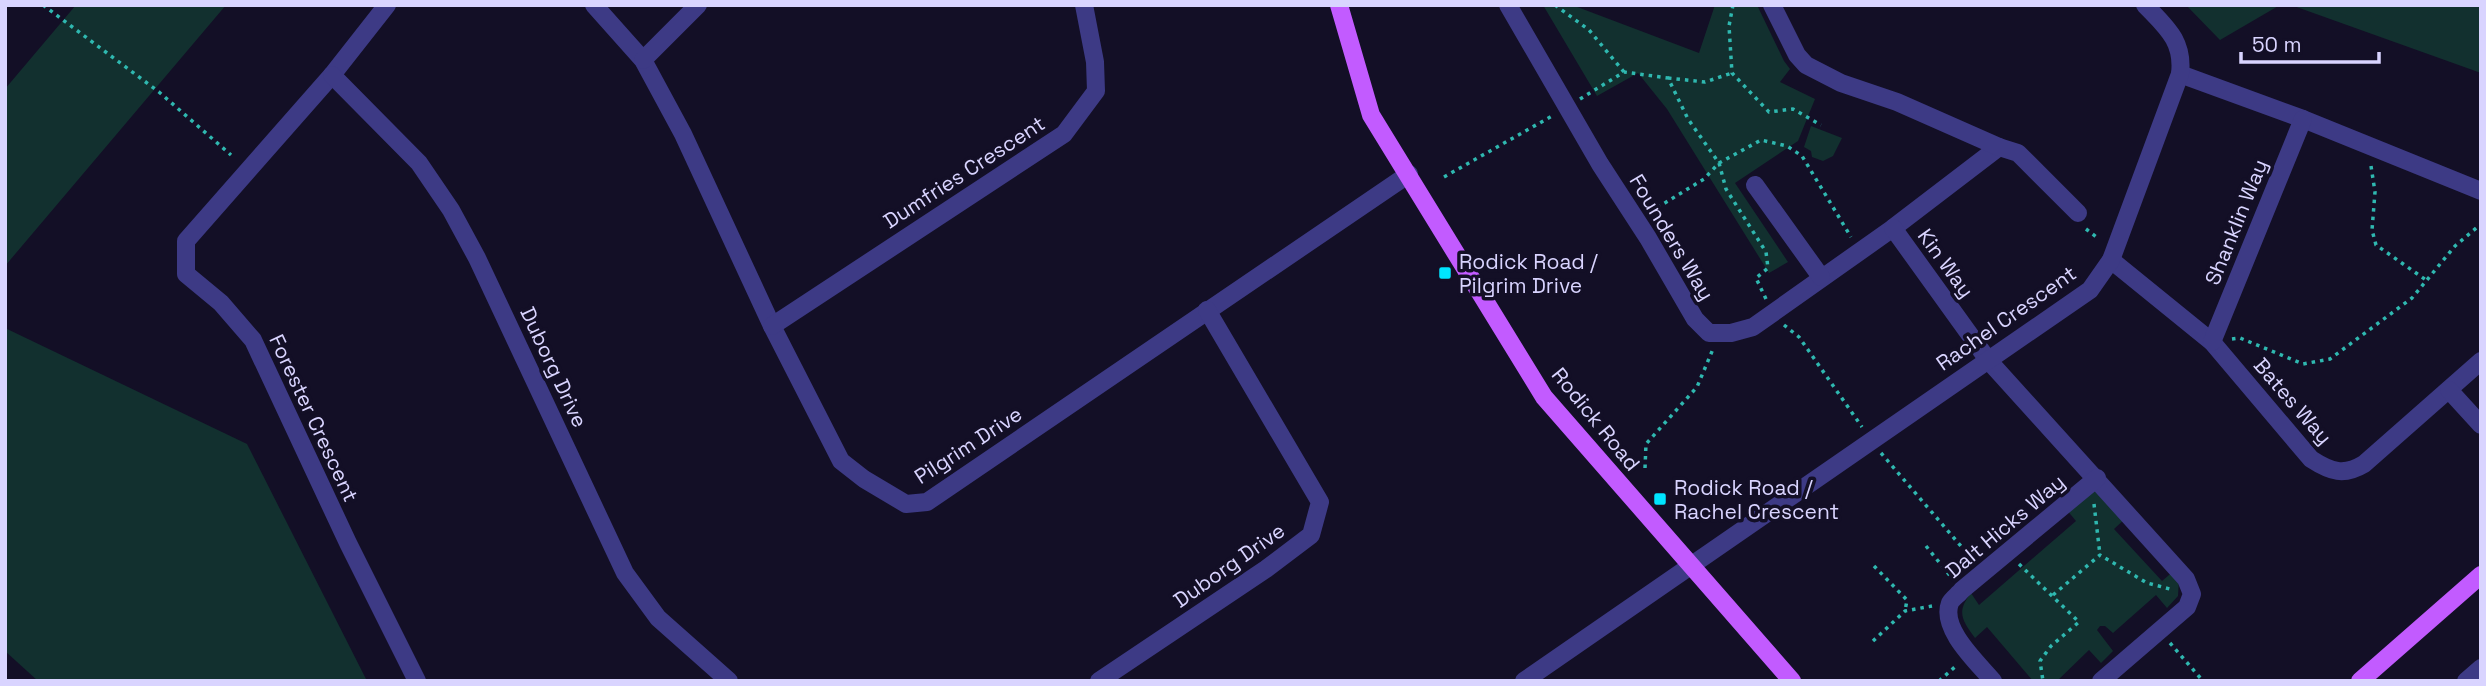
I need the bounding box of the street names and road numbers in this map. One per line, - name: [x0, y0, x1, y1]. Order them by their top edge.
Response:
- street label: Dumfries Crescent: [878, 110, 1050, 234]
- street label: Shanklin Way: [2199, 155, 2273, 289]
- street label: Founders Way: [1624, 169, 1720, 305]
- street label: Kin Way: [1912, 223, 1980, 303]
- street label: Rachel Crescent: [1931, 260, 2081, 376]
- street label: Duborg Drive: [514, 302, 594, 432]
- street label: Forester Crescent: [263, 330, 365, 506]
- street label: Bates Way: [2248, 352, 2338, 450]
- street label: Rodick Road: [1546, 362, 1646, 476]
- street label: Pilgrim Drive: [909, 400, 1027, 490]
- street label: Dalt Hicks Way: [1940, 468, 2070, 584]
- street label: Duborg Drive: [1168, 517, 1290, 613]

